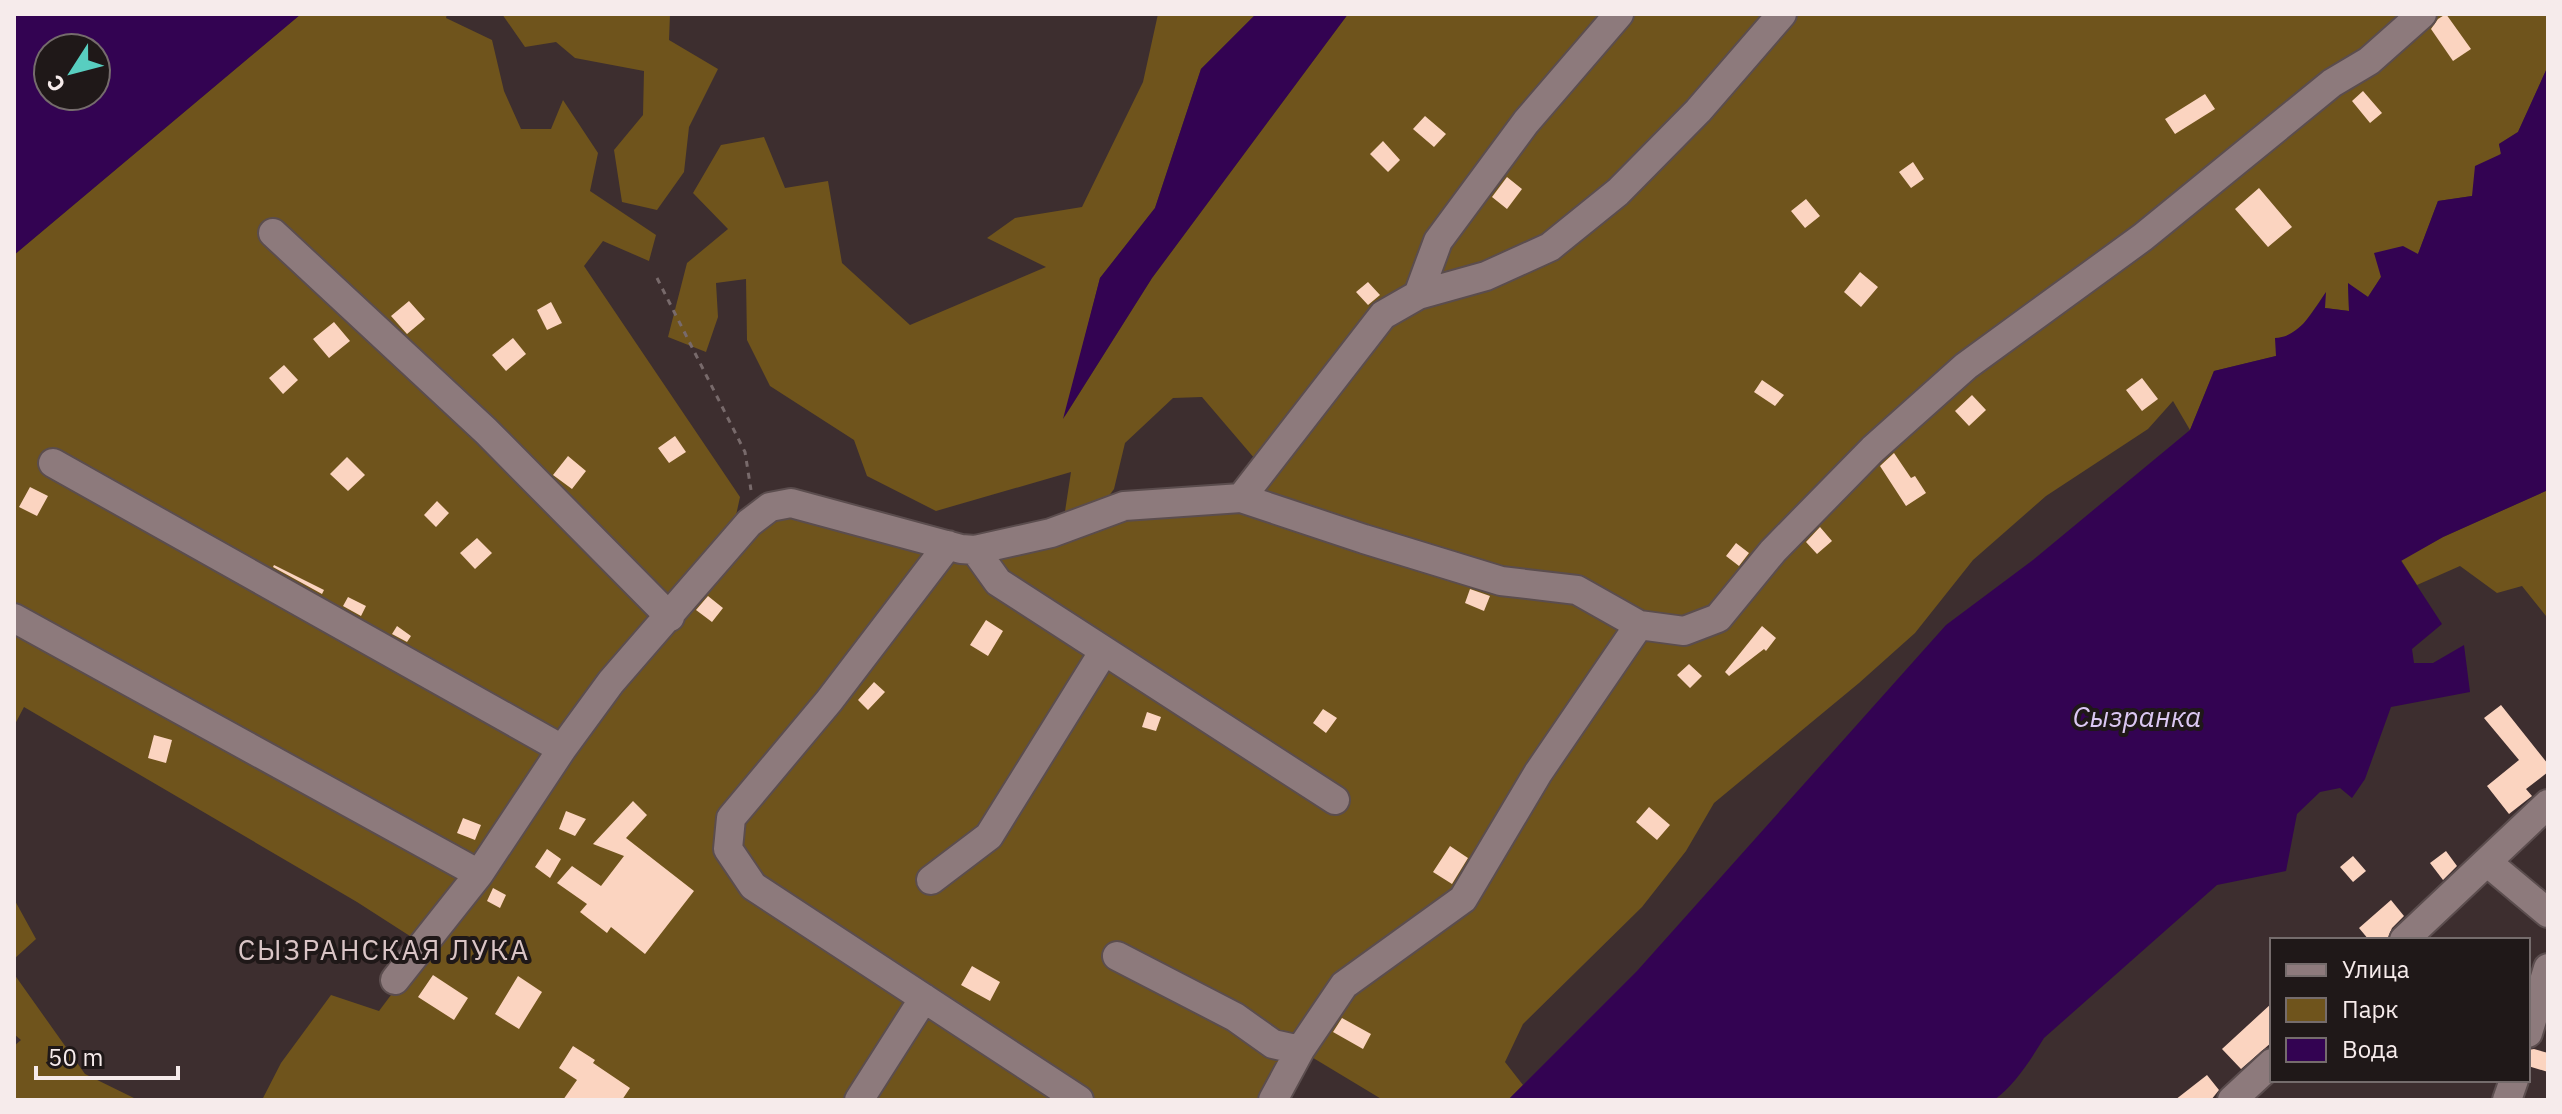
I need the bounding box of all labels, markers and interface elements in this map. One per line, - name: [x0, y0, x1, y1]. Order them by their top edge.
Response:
- north arrow: [32, 32, 112, 112]
- text: С: [39, 70, 71, 98]
- water label: Сызранка: [2073, 698, 2201, 735]
- district label: СЫЗРАНСКАЯ ЛУКА: [238, 931, 530, 968]
- legend: [2270, 938, 2530, 1082]
- text: Улица: [2342, 953, 2410, 985]
- text: Парк: [2342, 993, 2399, 1025]
- scale bar: [36, 1030, 178, 1080]
- text: Вода: [2342, 1033, 2398, 1065]
- text: 50 m: [48, 1041, 103, 1073]

